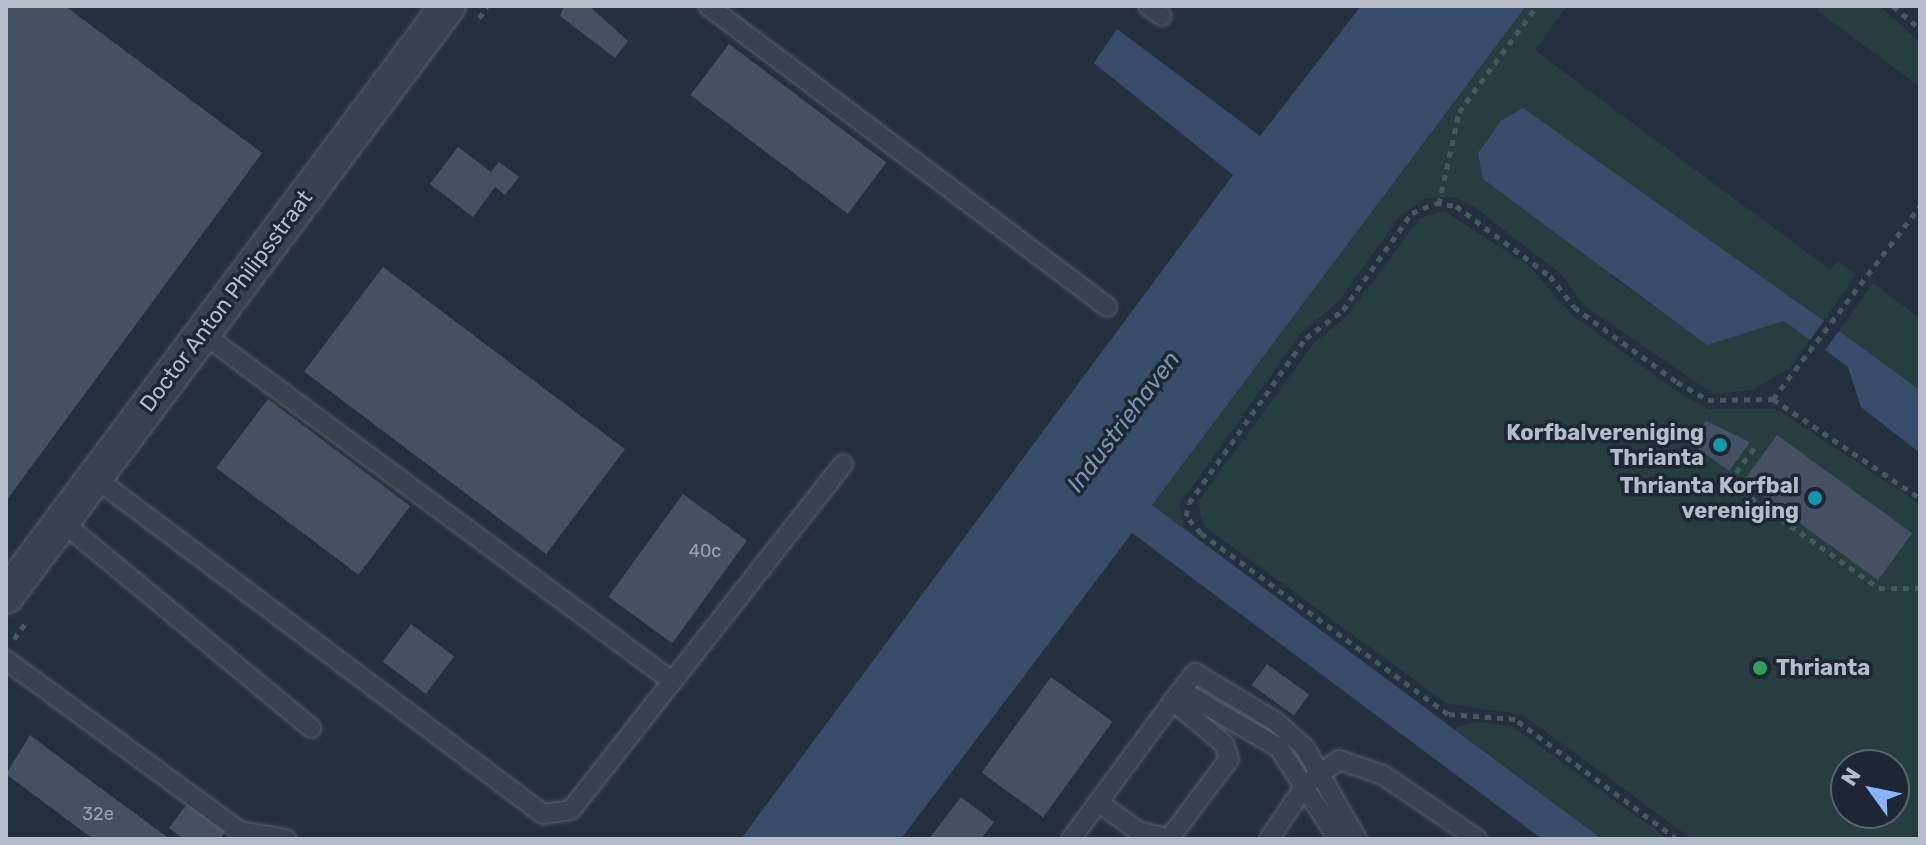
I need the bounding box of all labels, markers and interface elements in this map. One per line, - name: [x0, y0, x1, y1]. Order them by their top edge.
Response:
- street label: Doctor Anton Philipsstraat: [134, 185, 318, 417]
- water label: Industriehaven: [1062, 346, 1186, 498]
- place label: Korfbalvereniging Thrianta: [1506, 419, 1704, 470]
- marker: Korfbalvereniging Thrianta: [1711, 436, 1729, 454]
- place label: Thrianta Korfbal vereniging: [1620, 472, 1799, 524]
- marker: Thrianta Korfbal vereniging: [1806, 489, 1824, 507]
- house number: 40c: [689, 540, 721, 562]
- place label: Thrianta: [1776, 655, 1870, 681]
- marker: Thrianta: [1751, 659, 1769, 677]
- north arrow: [1830, 749, 1910, 829]
- text: N: [1835, 763, 1867, 791]
- house number: 32e: [82, 803, 114, 825]

